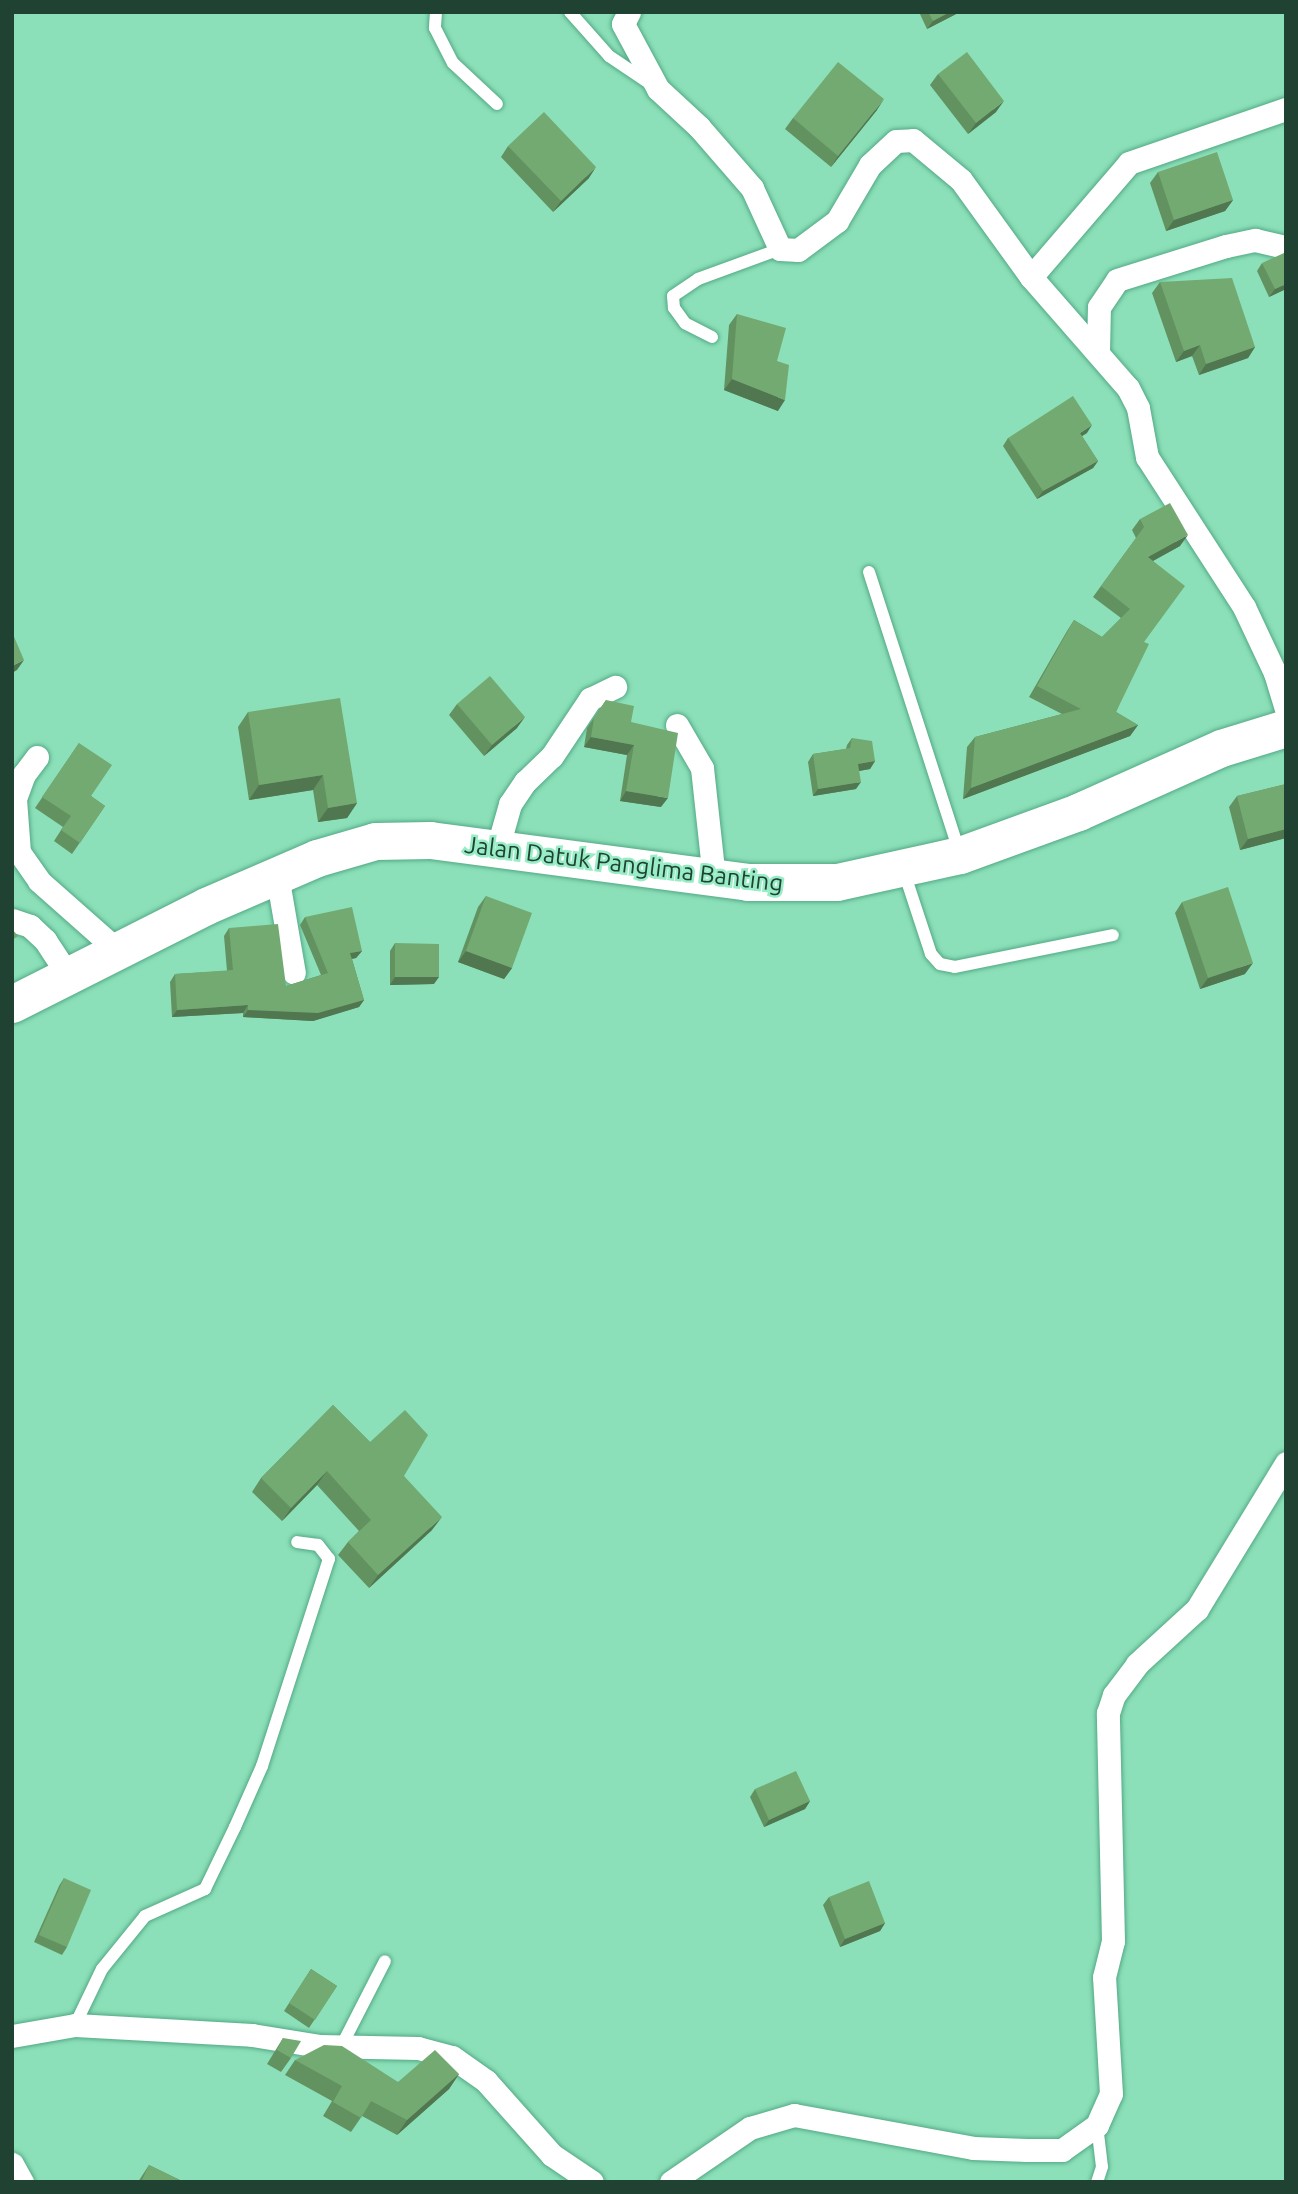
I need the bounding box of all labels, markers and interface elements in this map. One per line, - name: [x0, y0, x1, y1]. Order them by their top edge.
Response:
- street label: Jalan Datuk Panglima Banting: [463, 830, 785, 898]

